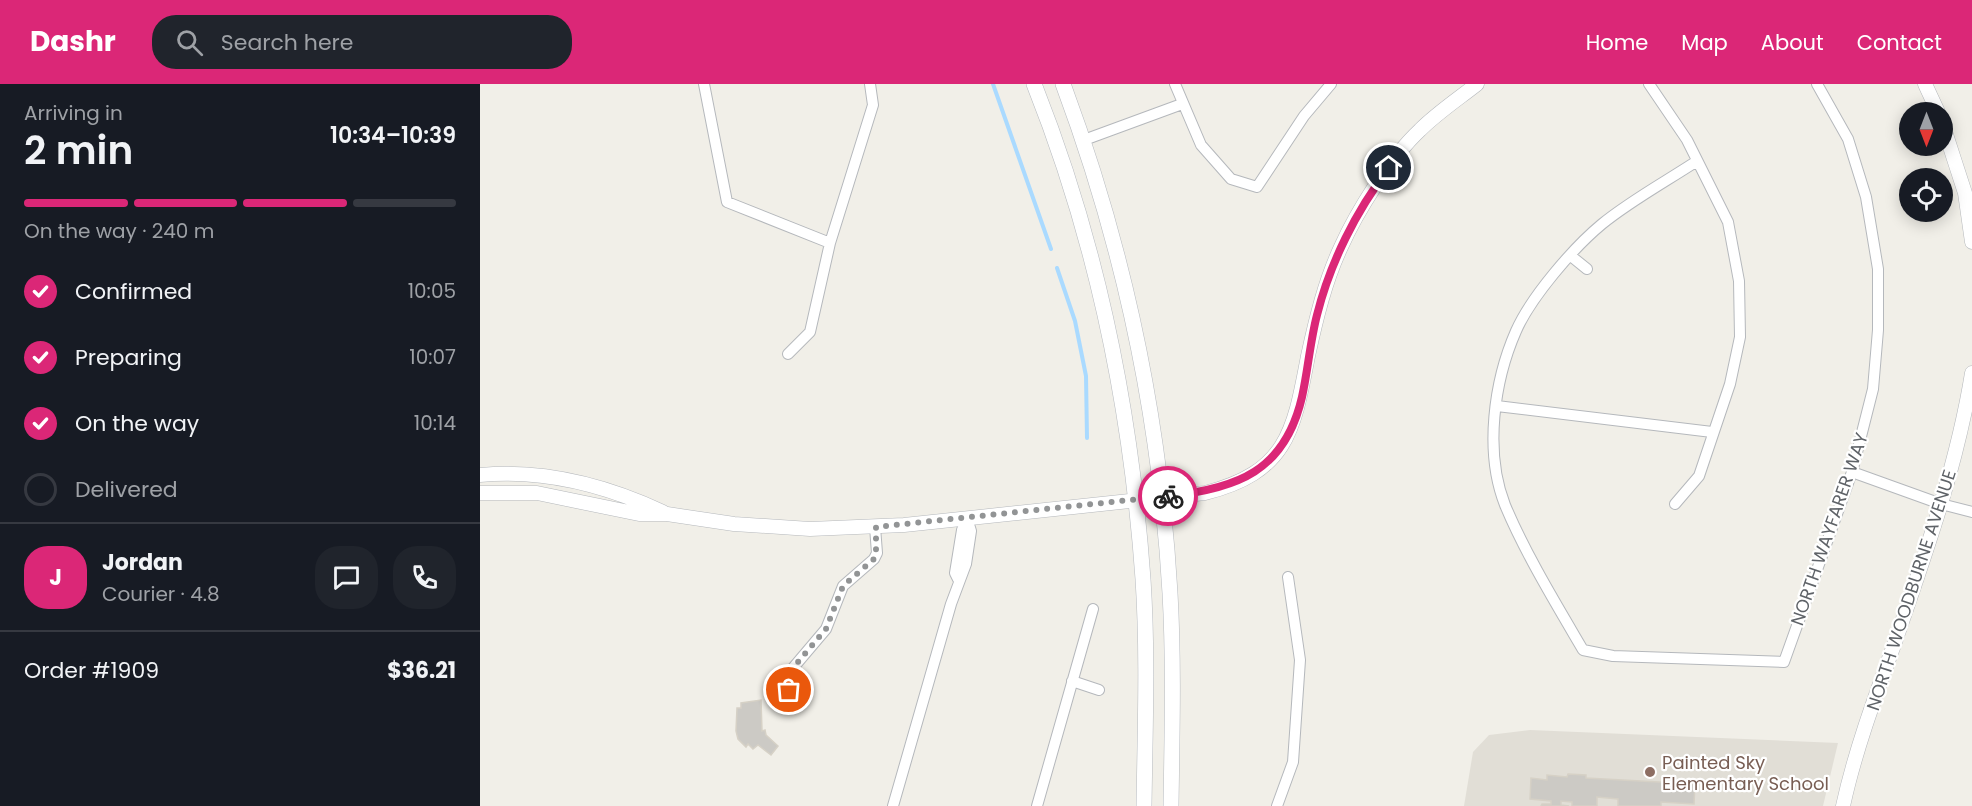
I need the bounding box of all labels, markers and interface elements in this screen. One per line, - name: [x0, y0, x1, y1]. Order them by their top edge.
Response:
- search box: [152, 15, 572, 69]
- text: Dashr: [30, 22, 116, 61]
- icon: search: [173, 26, 206, 59]
- text: Search here: [221, 27, 353, 58]
- text: Home: [1586, 28, 1648, 57]
- text: Map: [1681, 28, 1728, 57]
- text: About: [1761, 28, 1824, 57]
- text: Contact: [1857, 28, 1942, 57]
- text: Arriving in: [24, 99, 123, 127]
- north arrow: [1899, 102, 1953, 156]
- map controls: [1899, 102, 1953, 222]
- text: 10:34–10:39: [330, 120, 456, 151]
- text: 2 min: [24, 123, 133, 178]
- pin: [1363, 142, 1414, 193]
- icon: home: [1372, 151, 1405, 184]
- button: locate: [1899, 168, 1953, 222]
- text: On the way · 240 m: [24, 217, 214, 245]
- icon: check: [24, 275, 57, 308]
- text: Confirmed: [75, 276, 192, 307]
- text: 10:05: [408, 277, 456, 305]
- icon: check: [24, 341, 57, 374]
- text: Preparing: [75, 342, 182, 373]
- text: 10:07: [409, 343, 456, 371]
- icon: check: [24, 407, 57, 440]
- text: On the way: [75, 408, 199, 439]
- text: 10:14: [414, 409, 456, 437]
- street label: NORTH WAYFARER WAY: [1784, 429, 1874, 629]
- courier: [1138, 466, 1198, 526]
- street label: NORTH WOODBURNE AVENUE: [1860, 466, 1962, 714]
- text: Delivered: [75, 474, 178, 505]
- icon: bike: [1152, 480, 1185, 513]
- button: chat: [315, 546, 378, 609]
- button: phone: [393, 546, 456, 609]
- text: Jordan: [102, 547, 183, 578]
- text: J: [49, 562, 62, 593]
- text: Courier · 4.8: [102, 580, 220, 608]
- text: Order #1909: [24, 655, 159, 686]
- text: $36.21: [387, 655, 456, 686]
- pin: [763, 664, 814, 715]
- icon: bag: [772, 673, 805, 706]
- place label: Painted Sky Elementary School: [1662, 750, 1829, 796]
- marker: Painted Sky Elementary School: [1643, 765, 1657, 779]

